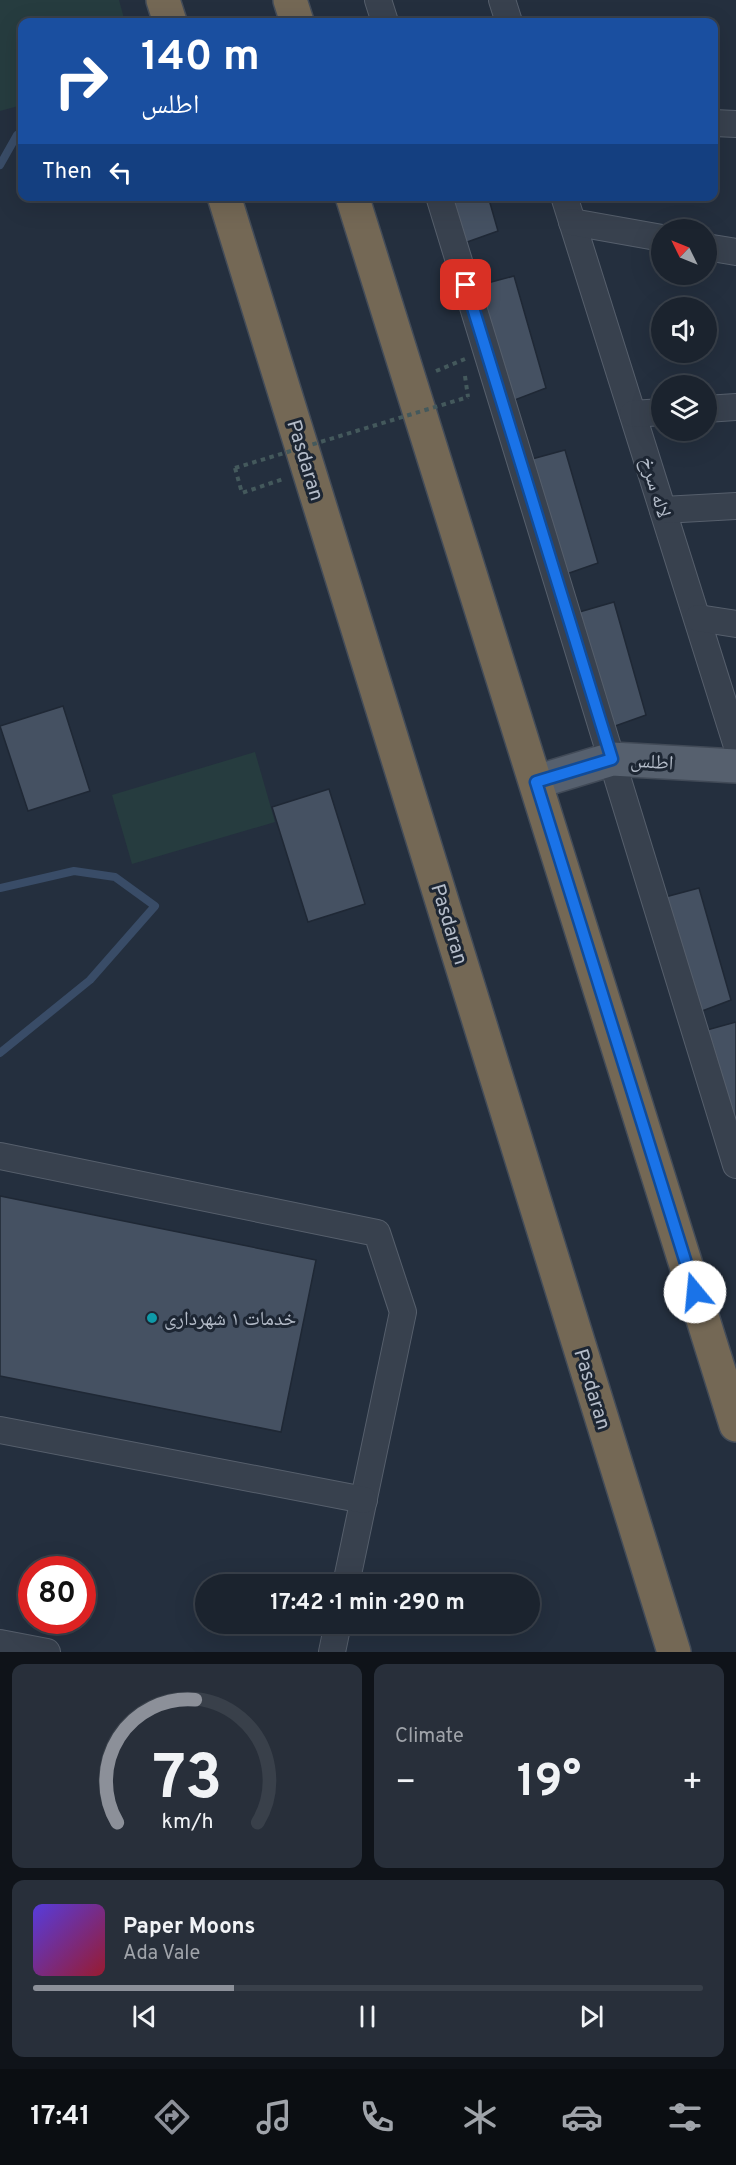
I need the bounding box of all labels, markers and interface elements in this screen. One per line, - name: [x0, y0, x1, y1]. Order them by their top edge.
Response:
- text: 140 m: [141, 32, 260, 85]
- icon: right: [42, 42, 120, 120]
- text: اطلس: [141, 89, 199, 123]
- icon: left: [104, 156, 137, 189]
- text: Then: [42, 159, 92, 186]
- north arrow: [651, 219, 717, 285]
- map controls: [651, 219, 717, 441]
- pin: [440, 259, 491, 310]
- icon: arrive: [449, 268, 482, 301]
- button: sound: [651, 297, 717, 363]
- button: layers: [651, 375, 717, 441]
- street label: Pasdaran: [279, 417, 329, 504]
- street label: لاله سرخ: [633, 454, 676, 521]
- street label: اطلس: [629, 749, 674, 777]
- street label: Pasdaran: [423, 881, 473, 968]
- position arrow: [663, 1260, 727, 1324]
- place label: خدمات ۱ شهرداری: [164, 1307, 296, 1333]
- marker: خدمات ۱ شهرداری: [145, 1311, 159, 1325]
- street label: Pasdaran: [566, 1346, 616, 1433]
- speed limit sign: 80: [18, 1556, 96, 1634]
- text: 17:42 · 1 min · 290 m: [270, 1590, 465, 1617]
- text: Climate: [395, 1724, 464, 1750]
- text: 73: [152, 1742, 222, 1821]
- text: 19°: [517, 1755, 581, 1812]
- text: −: [395, 1763, 416, 1805]
- text: +: [682, 1763, 703, 1805]
- text: km/h: [161, 1809, 213, 1836]
- text: Paper Moons: [123, 1914, 255, 1941]
- text: Ada Vale: [123, 1941, 200, 1967]
- icon: previous: [128, 2000, 161, 2033]
- icon: pause: [351, 2000, 384, 2033]
- icon: next: [575, 2000, 608, 2033]
- icon: directions: [151, 2096, 193, 2138]
- icon: music: [253, 2096, 295, 2138]
- icon: phone: [356, 2096, 398, 2138]
- icon: climate: [459, 2096, 501, 2138]
- icon: car: [561, 2096, 603, 2138]
- icon: filters: [664, 2096, 706, 2138]
- text: 17:41: [30, 2100, 90, 2134]

